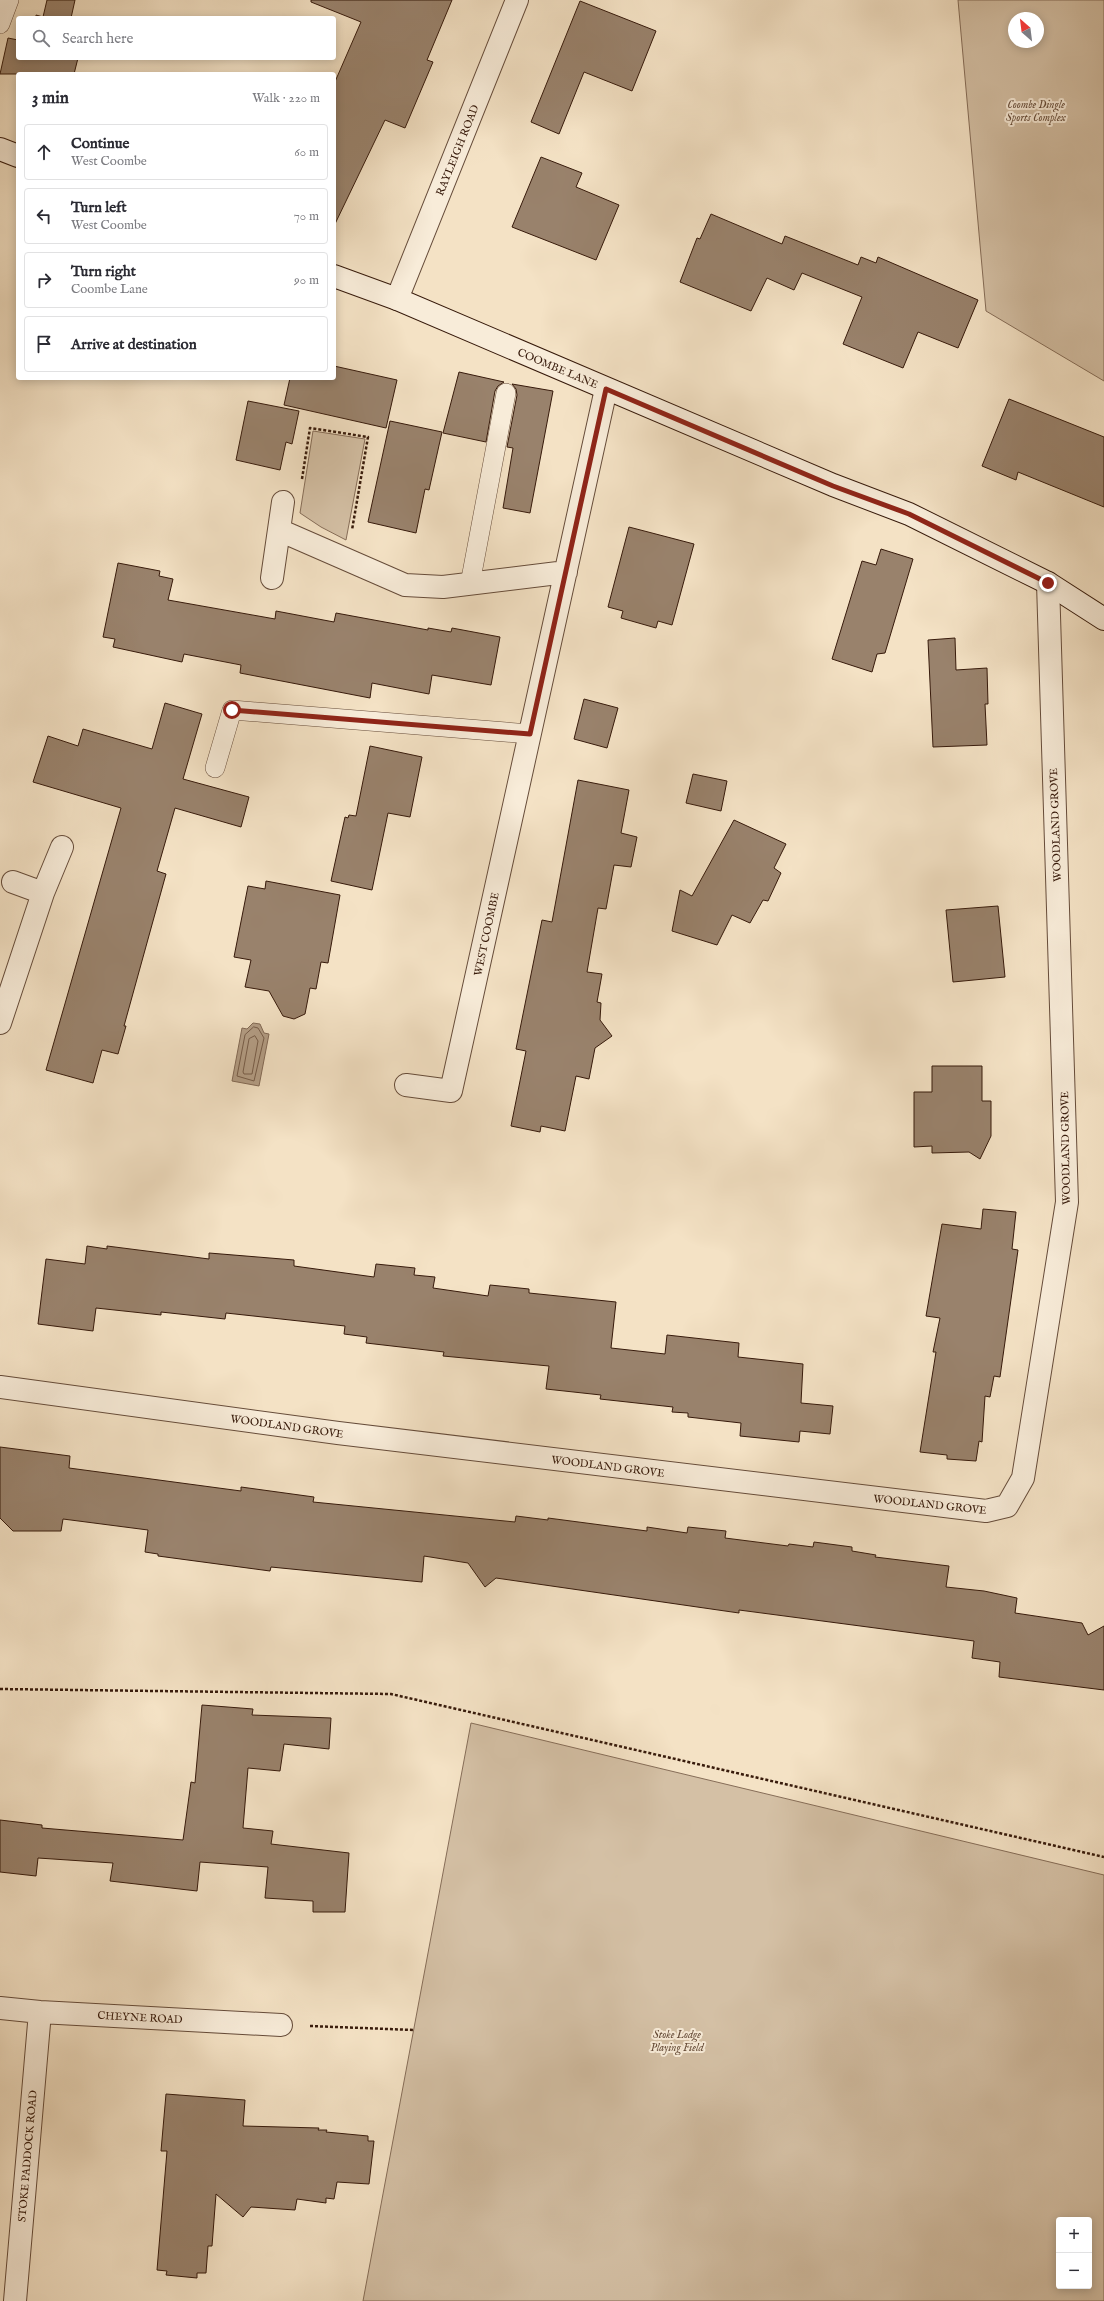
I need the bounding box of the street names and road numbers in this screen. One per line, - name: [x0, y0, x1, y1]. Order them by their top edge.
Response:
- street label: RAYLEIGH ROAD: [433, 103, 483, 198]
- street label: COOMBE LANE: [515, 346, 600, 392]
- street label: WOODLAND GROVE: [1047, 767, 1065, 882]
- street label: WEST COOMBE: [471, 891, 503, 977]
- street label: WOODLAND GROVE: [1058, 1091, 1074, 1205]
- street label: WOODLAND GROVE: [230, 1412, 345, 1442]
- street label: WOODLAND GROVE: [551, 1453, 666, 1481]
- street label: WOODLAND GROVE: [873, 1492, 988, 1518]
- street label: CHEYNE ROAD: [97, 2009, 183, 2027]
- street label: STOKE PADDOCK ROAD: [15, 2089, 41, 2223]

